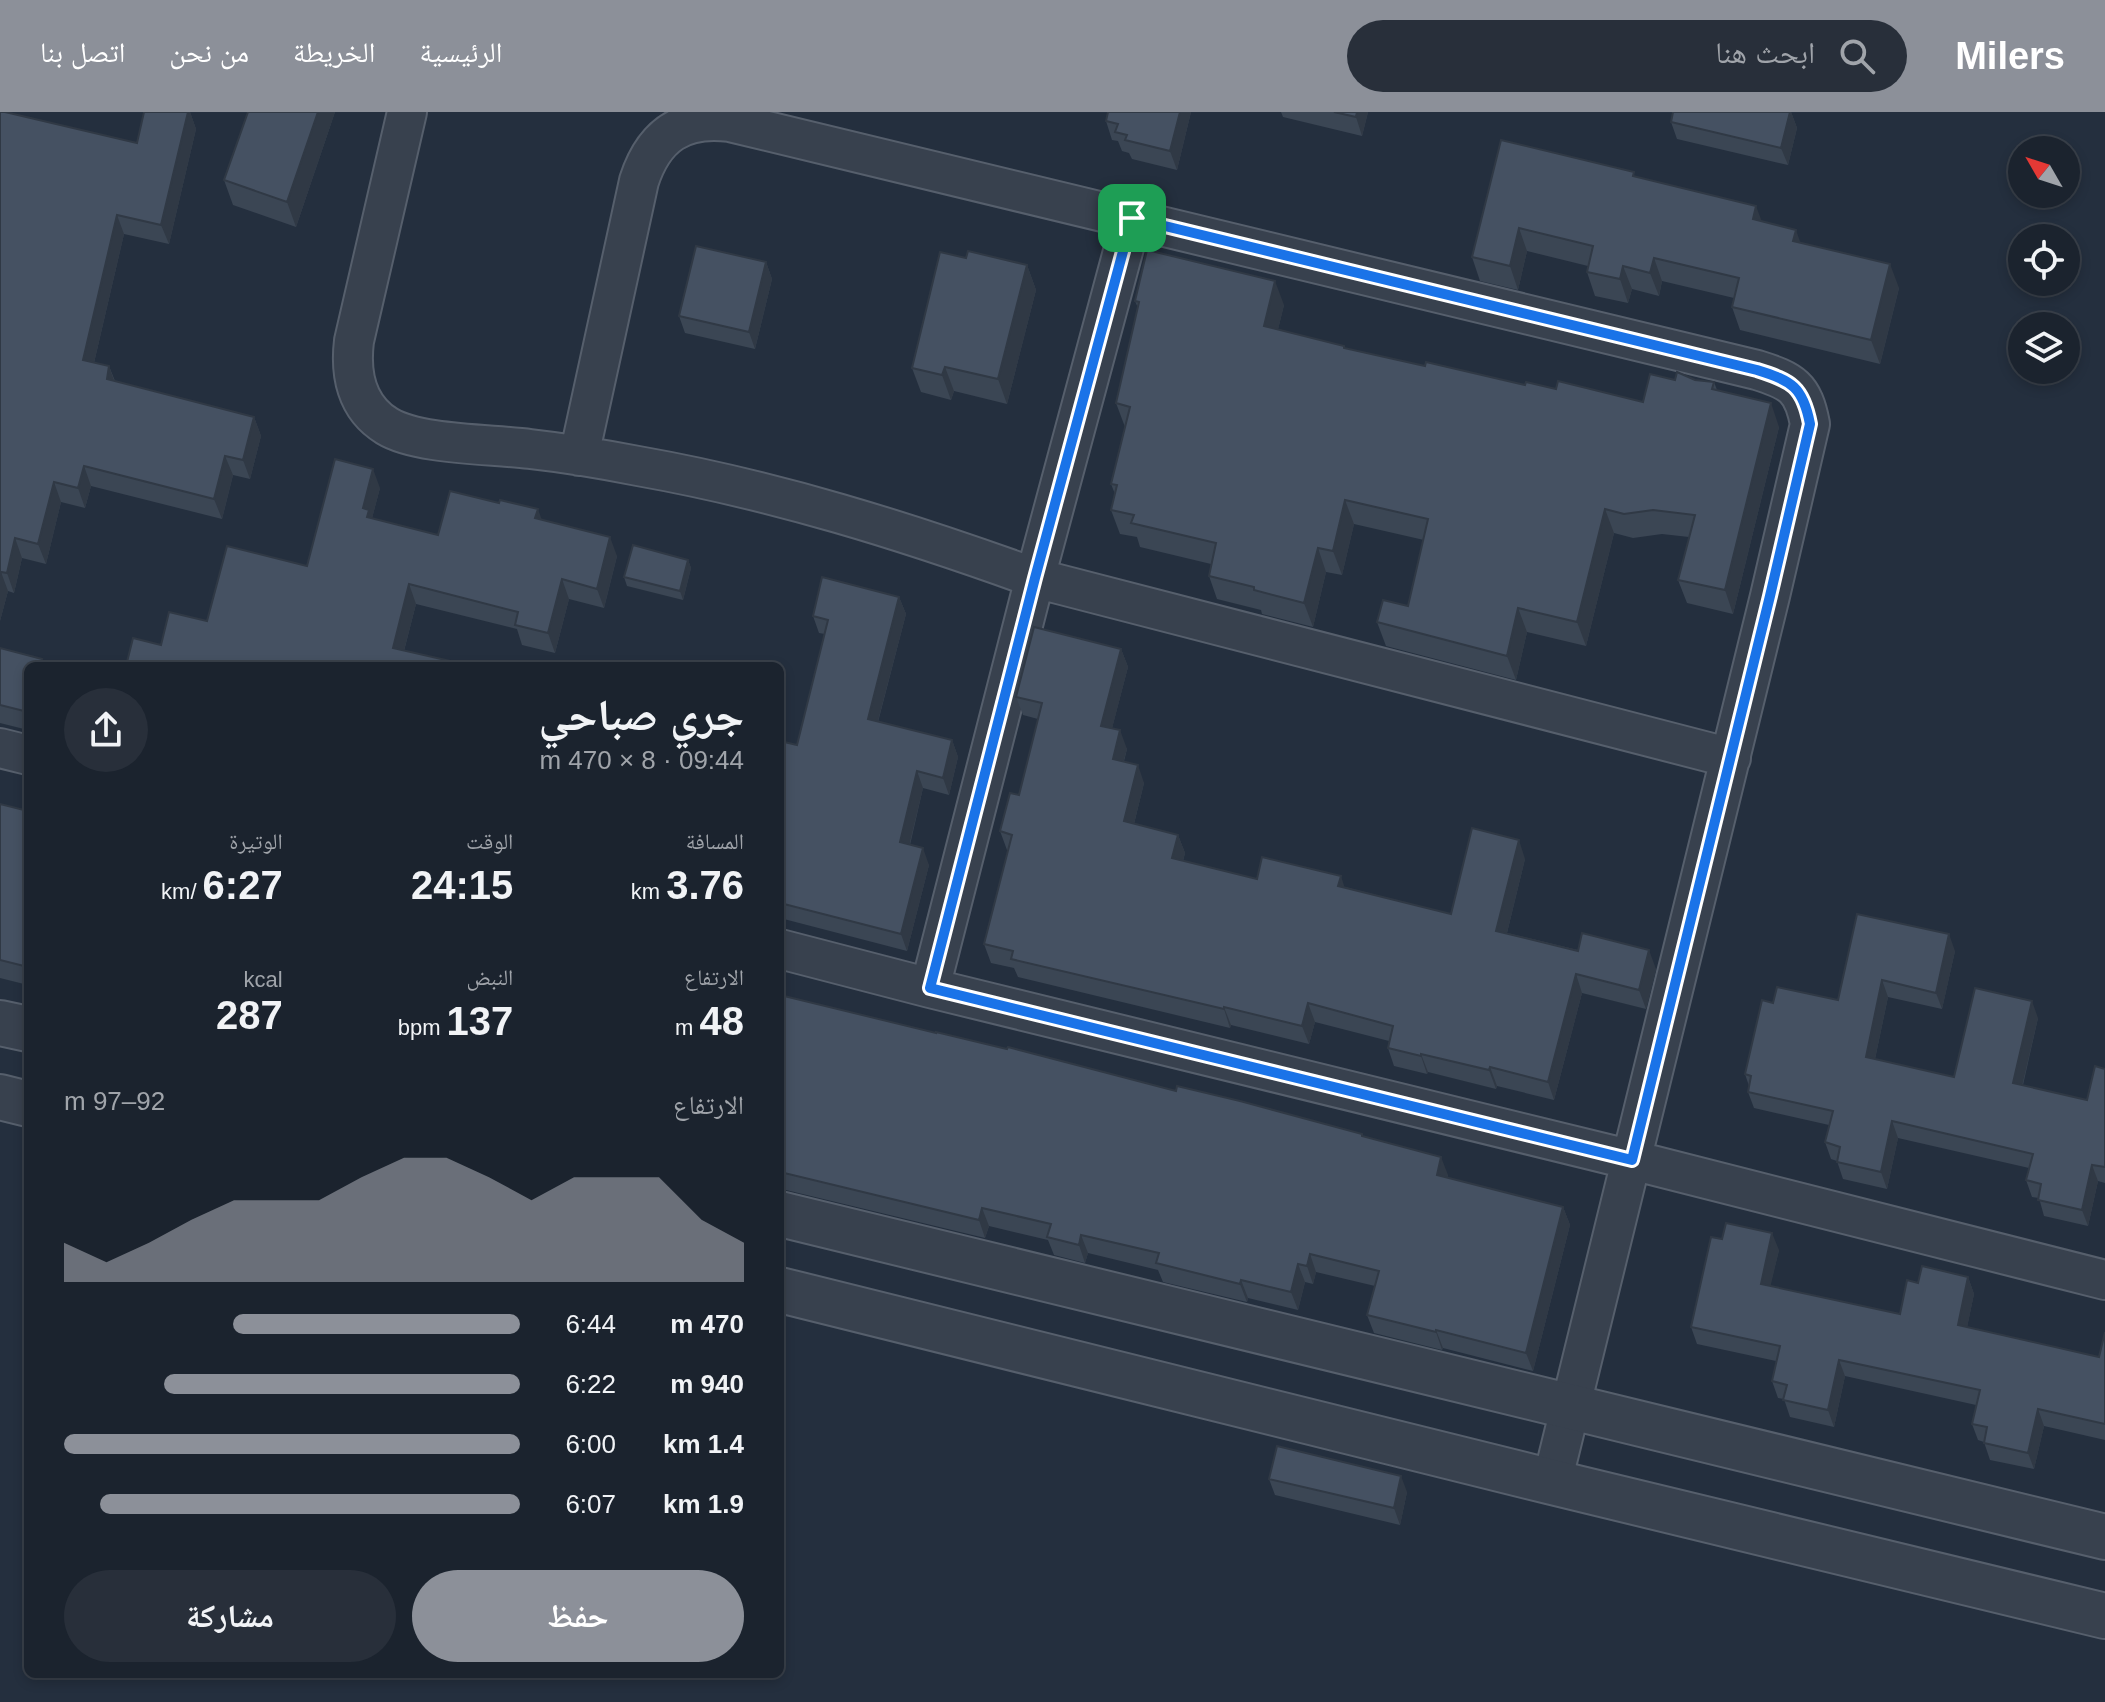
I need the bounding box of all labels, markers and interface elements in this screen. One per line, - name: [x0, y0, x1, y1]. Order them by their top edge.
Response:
- search box: [1347, 20, 1907, 92]
- icon: search: [1835, 34, 1879, 78]
- text: Milers: [1955, 35, 2065, 77]
- text: ابحث هنا: [1715, 36, 1815, 69]
- text: اتصل بنا: [40, 37, 125, 68]
- text: من نحن: [169, 37, 249, 68]
- text: الخريطة: [293, 37, 375, 68]
- text: الرئيسية: [419, 37, 502, 68]
- north arrow: [2008, 136, 2080, 208]
- map controls: [2008, 136, 2080, 384]
- pin: [1098, 184, 1166, 252]
- icon: arrive: [1110, 196, 1154, 240]
- button: locate: [2008, 224, 2080, 296]
- button: layers: [2008, 312, 2080, 384]
- button: share: [64, 688, 148, 772]
- text: جري صباحي: [538, 690, 744, 739]
- text: 09:44 · 8 × 470 m: [539, 745, 744, 775]
- text: الوتيرة: [229, 829, 283, 854]
- text: الوقت: [466, 829, 513, 854]
- text: المسافة: [686, 829, 744, 854]
- text: 6:27: [203, 863, 283, 907]
- text: 24:15: [411, 863, 513, 907]
- text: 3.76: [666, 863, 744, 907]
- text: /km: [161, 879, 203, 904]
- text: km: [631, 879, 666, 904]
- text: النبض: [466, 965, 513, 990]
- text: الارتفاع: [684, 965, 744, 990]
- text: kcal: [244, 967, 283, 992]
- text: 287: [216, 993, 283, 1037]
- text: 137: [447, 999, 513, 1043]
- text: 48: [700, 999, 744, 1043]
- text: bpm: [398, 1015, 447, 1040]
- text: m: [675, 1015, 700, 1040]
- text: 92–97 m: [64, 1086, 165, 1116]
- text: الارتفاع: [673, 1090, 744, 1120]
- text: 6:44: [565, 1309, 616, 1339]
- text: 470 m: [670, 1309, 744, 1339]
- text: 6:22: [565, 1369, 616, 1399]
- text: 940 m: [670, 1369, 744, 1399]
- text: 6:00: [565, 1429, 616, 1459]
- text: 1.4 km: [663, 1429, 744, 1459]
- text: 6:07: [565, 1489, 616, 1519]
- text: 1.9 km: [663, 1489, 744, 1519]
- button: مشاركة: [64, 1570, 396, 1662]
- button: حفظ: [412, 1570, 744, 1662]

